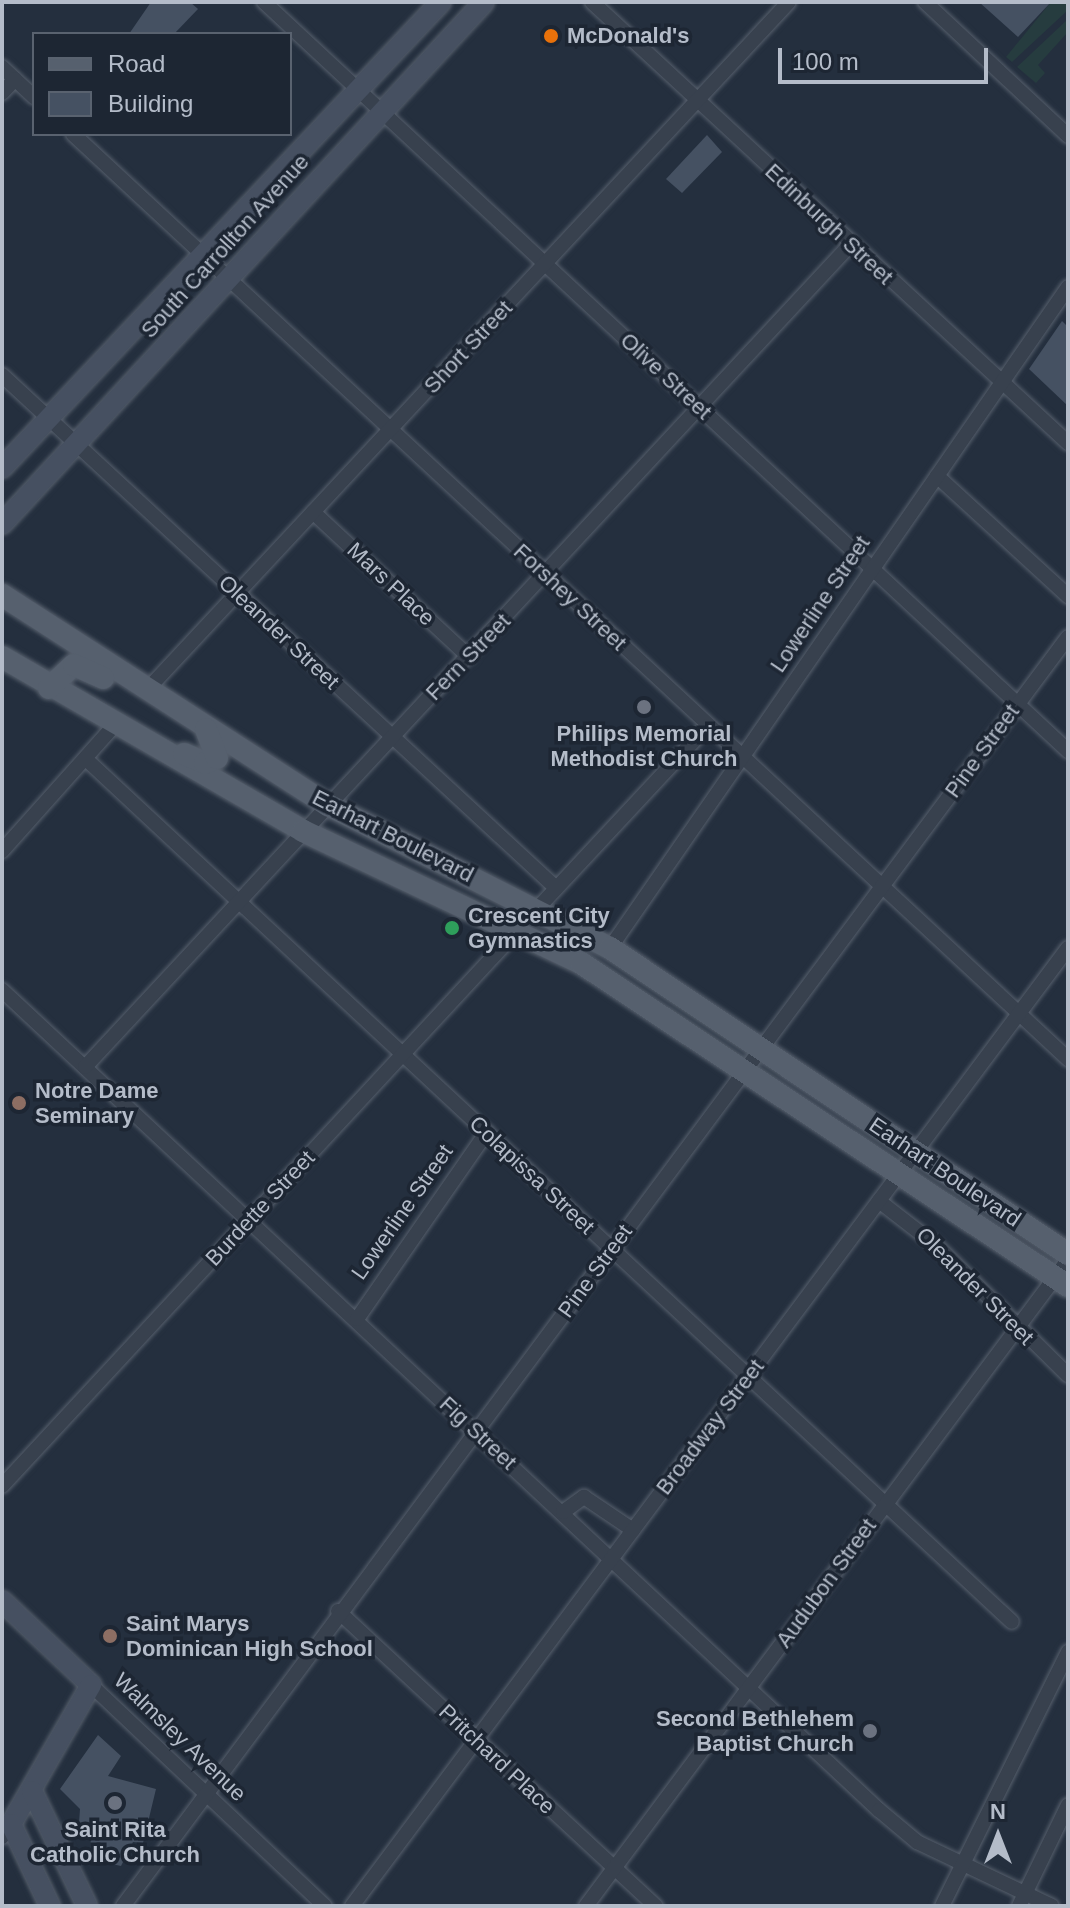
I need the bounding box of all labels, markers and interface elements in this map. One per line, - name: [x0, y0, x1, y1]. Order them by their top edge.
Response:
- place label: McDonald's: [567, 23, 690, 49]
- marker: McDonald's: [542, 27, 560, 45]
- legend: [32, 32, 292, 136]
- scale bar: [782, 32, 992, 82]
- text: 100 m: [792, 48, 859, 75]
- text: Road: [108, 50, 165, 77]
- text: Building: [108, 90, 193, 117]
- street label: South Carrollton Avenue: [135, 148, 315, 344]
- street label: Edinburgh Street: [760, 158, 898, 290]
- street label: Short Street: [418, 295, 518, 399]
- street label: Olive Street: [615, 327, 717, 425]
- street label: Lowerline Street: [765, 531, 875, 677]
- street label: Mars Place: [342, 537, 440, 631]
- street label: Forshey Street: [508, 538, 632, 656]
- street label: Oleander Street: [213, 569, 345, 695]
- street label: Fern Street: [420, 608, 516, 706]
- marker: Philips Memorial Methodist Church: [635, 698, 653, 716]
- street label: Pine Street: [939, 699, 1025, 803]
- place label: Philips Memorial Methodist Church: [551, 720, 737, 772]
- street label: Earhart Boulevard: [308, 784, 478, 888]
- place label: Crescent City Gymnastics: [468, 902, 610, 954]
- marker: Crescent City Gymnastics: [443, 919, 461, 937]
- place label: Notre Dame Seminary: [35, 1077, 158, 1128]
- marker: Notre Dame Seminary: [10, 1094, 28, 1112]
- street label: Colapissa Street: [464, 1110, 600, 1240]
- street label: Earhart Boulevard: [864, 1111, 1026, 1233]
- street label: Lowerline Street: [346, 1139, 458, 1285]
- street label: Burdette Street: [200, 1145, 320, 1271]
- street label: Pine Street: [552, 1219, 638, 1323]
- street label: Oleander Street: [911, 1222, 1039, 1350]
- street label: Broadway Street: [651, 1354, 769, 1500]
- street label: Fig Street: [434, 1391, 522, 1475]
- street label: Audubon Street: [770, 1513, 882, 1653]
- place label: Saint Marys Dominican High School: [126, 1610, 373, 1662]
- marker: Saint Marys Dominican High School: [101, 1627, 119, 1645]
- street label: Walmsley Avenue: [108, 1667, 252, 1807]
- street label: Pritchard Place: [433, 1698, 561, 1820]
- place label: Second Bethlehem Baptist Church: [656, 1705, 854, 1756]
- marker: Second Bethlehem Baptist Church: [861, 1722, 879, 1740]
- marker: Saint Rita Catholic Church: [106, 1794, 124, 1812]
- north arrow: [958, 1796, 1038, 1876]
- text: N: [990, 1799, 1006, 1824]
- place label: Saint Rita Catholic Church: [30, 1816, 200, 1868]

